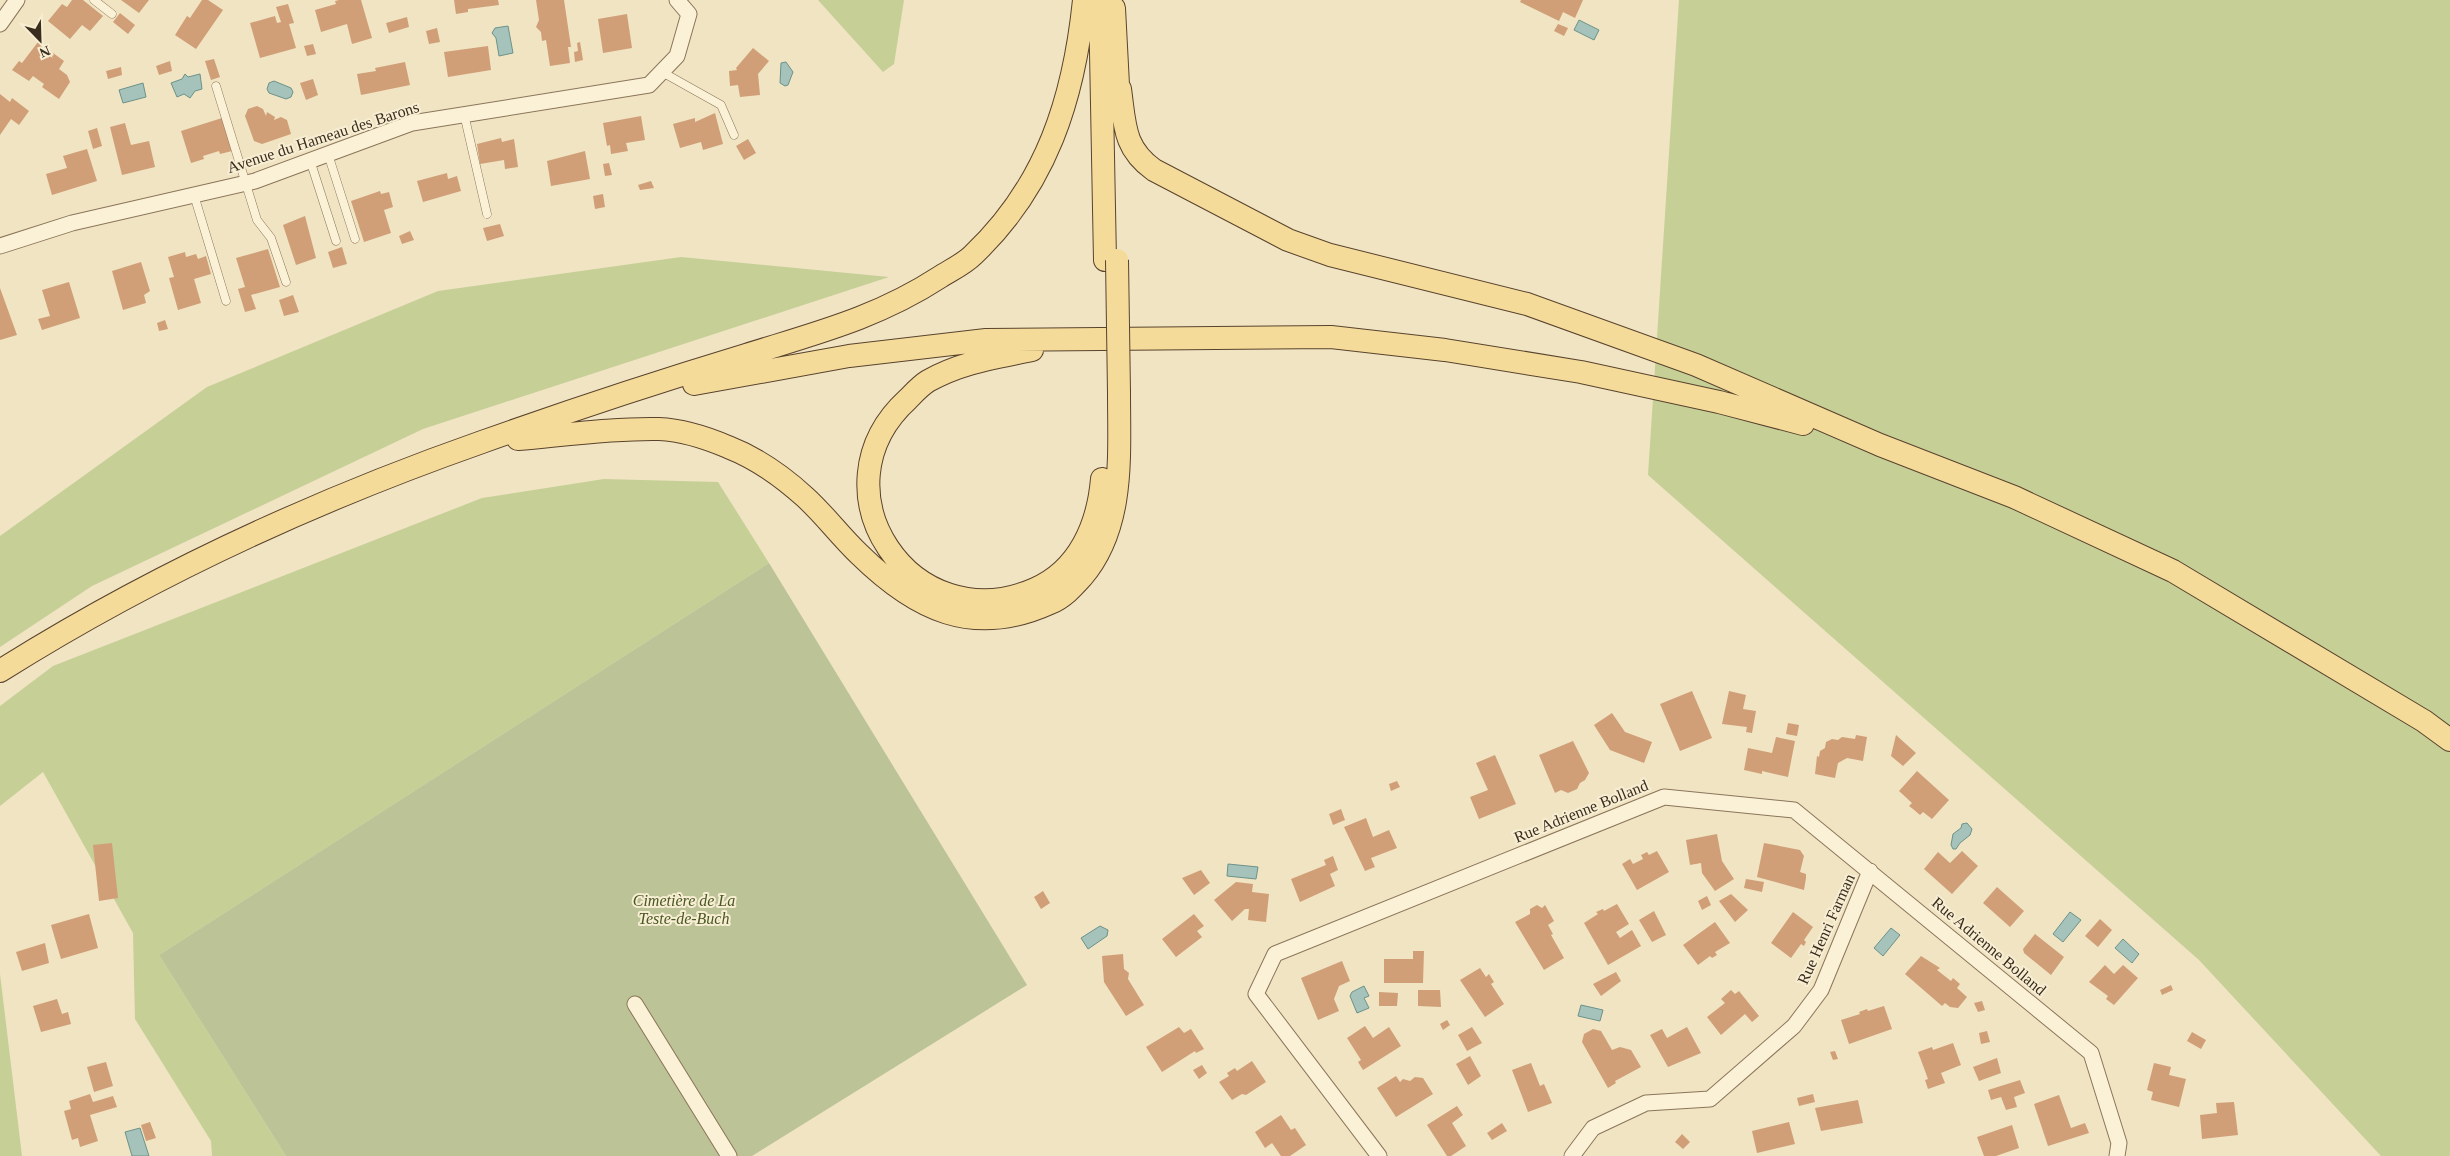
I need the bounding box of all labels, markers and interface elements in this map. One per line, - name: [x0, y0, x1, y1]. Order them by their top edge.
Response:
- north arrow: [15, 15, 65, 65]
- text: N: [37, 43, 52, 60]
- street label: Avenue du Hameau des Barons: [225, 98, 421, 176]
- street label: Rue Adrienne Bolland: [1511, 776, 1651, 846]
- street label: Rue Henri Farman: [1794, 871, 1858, 987]
- park label: Cimetière de La Teste-de-Buch: [633, 892, 735, 927]
- street label: Rue Adrienne Bolland: [1929, 893, 2049, 999]

